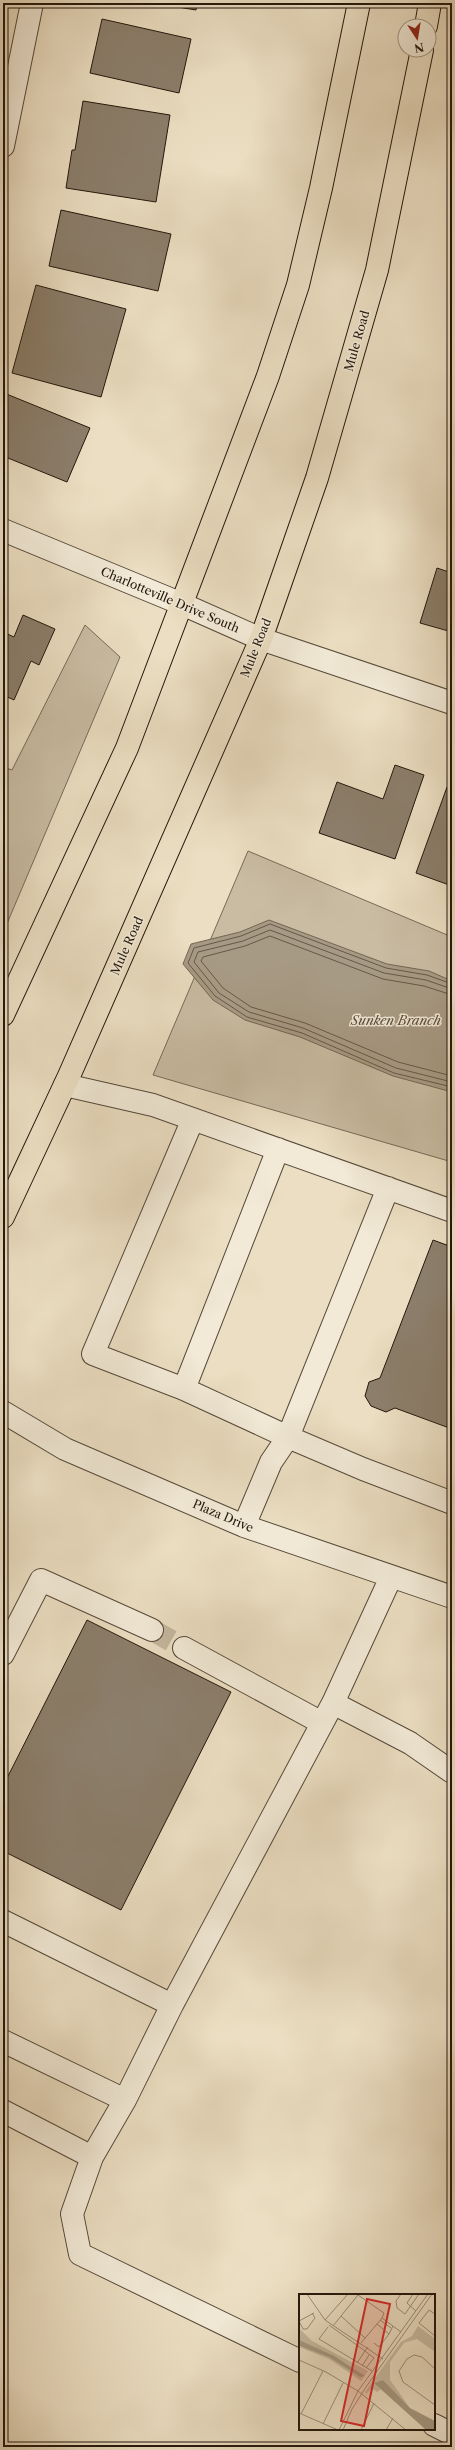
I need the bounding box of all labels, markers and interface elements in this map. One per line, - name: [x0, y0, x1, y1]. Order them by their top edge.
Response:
- north arrow: [397, 18, 437, 58]
- text: N: [413, 40, 425, 56]
- street label: Mule Road: [341, 308, 373, 373]
- street label: Charlotteville Drive South: [99, 563, 242, 636]
- street label: Mule Road: [237, 615, 274, 680]
- street label: Mule Road: [107, 914, 146, 977]
- water label: Sunken Branch: [350, 1012, 441, 1028]
- street label: Plaza Drive: [191, 1496, 256, 1535]
- inset map: [299, 2294, 435, 2430]

